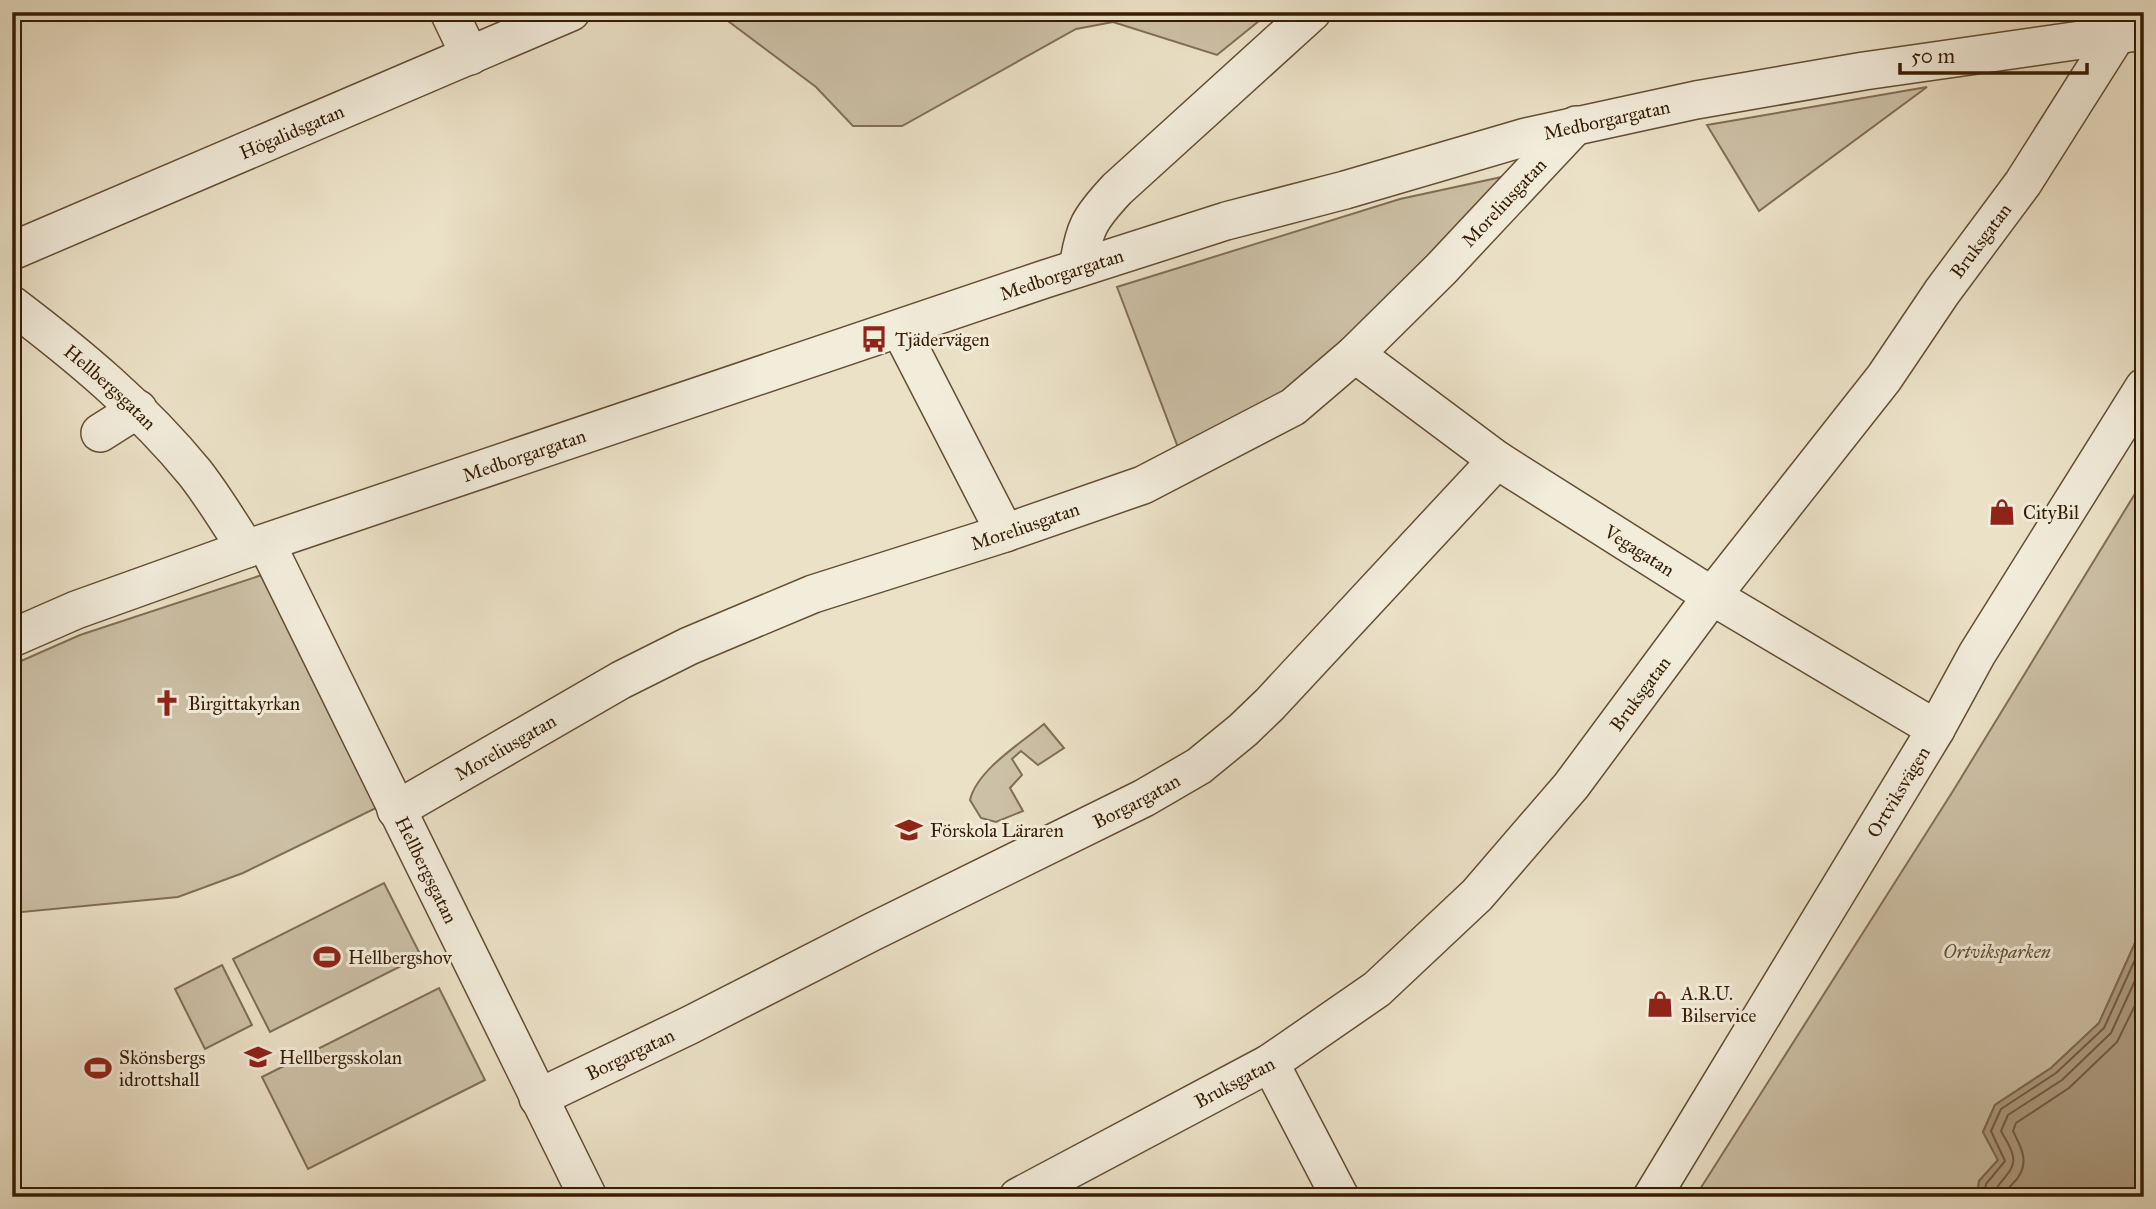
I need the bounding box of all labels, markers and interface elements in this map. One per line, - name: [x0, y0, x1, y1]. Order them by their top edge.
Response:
- scale bar: [1900, 32, 2088, 76]
- text: 50 m: [1911, 43, 1956, 69]
- street label: Medborgargatan: [1541, 95, 1672, 145]
- street label: Högalidsgatan: [236, 99, 348, 164]
- street label: Moreliusgatan: [1457, 153, 1551, 252]
- street label: Bruksgatan: [1945, 199, 2016, 283]
- street label: Medborgargatan: [997, 244, 1126, 306]
- bus stop icon: Tjädervägen: [859, 324, 889, 354]
- place label: Tjädervägen: [895, 328, 990, 352]
- street label: Hellbergsgatan: [59, 340, 161, 435]
- street label: Medborgargatan: [460, 424, 589, 487]
- street label: Moreliusgatan: [968, 497, 1082, 555]
- shop icon: CityBil: [1987, 497, 2017, 527]
- place label: CityBil: [2023, 501, 2080, 524]
- street label: Vegagatan: [1599, 519, 1679, 581]
- street label: Bruksgatan: [1605, 652, 1675, 736]
- church icon: Birgittakyrkan: [152, 688, 182, 718]
- place label: Birgittakyrkan: [188, 692, 300, 716]
- street label: Moreliusgatan: [451, 709, 560, 786]
- street label: Ortviksvägen: [1862, 742, 1935, 842]
- street label: Borgargatan: [1089, 769, 1184, 833]
- street label: Hellbergsgatan: [390, 812, 462, 927]
- school or university icon: Förskola Läraren: [894, 815, 924, 845]
- place label: Förskola Läraren: [930, 819, 1064, 842]
- park label: Ortviksparken: [1943, 940, 2051, 964]
- sports icon: Hellbergshov: [312, 942, 342, 972]
- place label: Hellbergshov: [348, 946, 453, 970]
- place label: A.R.U. Bilservice: [1680, 982, 1756, 1027]
- shop icon: A.R.U. Bilservice: [1645, 989, 1675, 1019]
- street label: Borgargatan: [582, 1023, 678, 1085]
- school or university icon: Hellbergsskolan: [243, 1042, 273, 1072]
- place label: Skönsbergs idrottshall: [119, 1046, 206, 1091]
- place label: Hellbergsskolan: [279, 1046, 402, 1070]
- street label: Bruksgatan: [1190, 1052, 1279, 1113]
- sports icon: Skönsbergs idrottshall: [83, 1053, 113, 1083]

